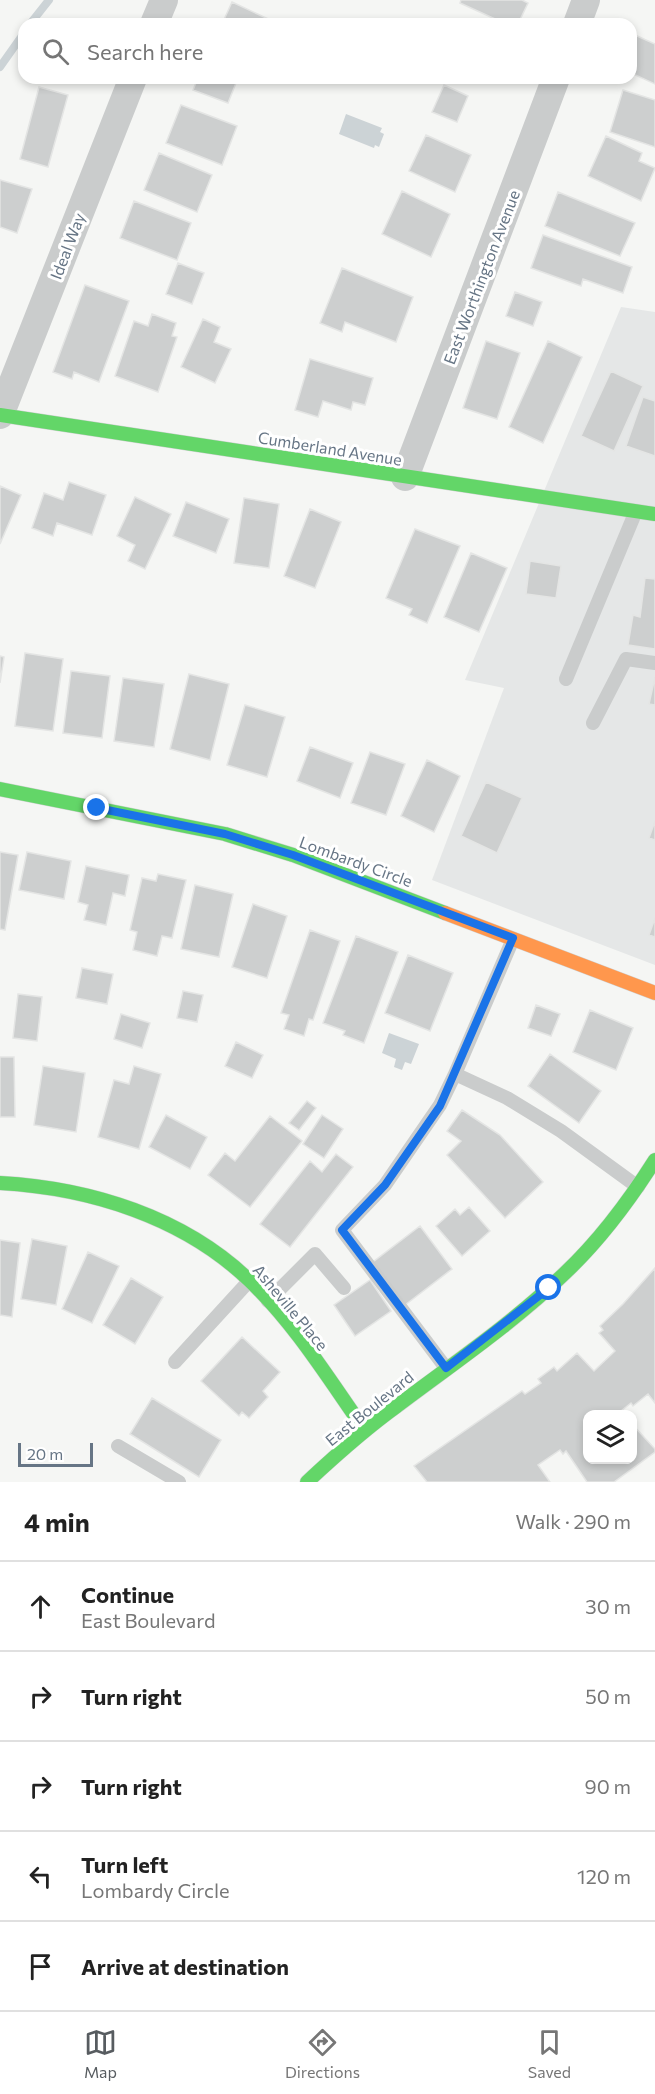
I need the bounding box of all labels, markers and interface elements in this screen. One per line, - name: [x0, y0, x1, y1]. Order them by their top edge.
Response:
- search box: [18, 18, 637, 84]
- icon: search: [39, 35, 72, 68]
- text: Search here: [87, 38, 203, 65]
- street label: East Worthington Avenue: [439, 187, 523, 367]
- street label: Ideal Way: [46, 210, 88, 282]
- street label: Cumberland Avenue: [257, 427, 403, 469]
- route end: [83, 794, 109, 820]
- street label: Lombardy Circle: [297, 832, 415, 890]
- street label: Asheville Place: [249, 1260, 333, 1354]
- route start: [535, 1274, 561, 1300]
- street label: East Boulevard: [321, 1367, 417, 1449]
- map controls: [583, 1410, 637, 1464]
- button: layers: [583, 1410, 637, 1464]
- scale bar: [18, 1440, 93, 1468]
- text: 20 m: [27, 1444, 63, 1463]
- text: 4 min: [24, 1506, 90, 1537]
- text: Walk · 290 m: [515, 1509, 631, 1533]
- text: Continue: [81, 1581, 174, 1608]
- icon: ahead: [24, 1590, 57, 1623]
- text: 30 m: [585, 1594, 631, 1618]
- text: East Boulevard: [81, 1608, 216, 1632]
- icon: right: [24, 1680, 57, 1713]
- text: Turn right: [81, 1683, 182, 1710]
- text: 50 m: [585, 1684, 631, 1708]
- icon: right: [24, 1770, 57, 1803]
- text: Turn right: [81, 1773, 182, 1800]
- text: 90 m: [585, 1774, 631, 1798]
- text: Turn left: [81, 1851, 168, 1878]
- icon: left: [24, 1860, 57, 1893]
- text: 120 m: [577, 1864, 631, 1888]
- text: Lombardy Circle: [81, 1878, 230, 1902]
- icon: arrive: [24, 1950, 57, 1983]
- text: Arrive at destination: [81, 1953, 289, 1980]
- tab: Map: [84, 2026, 117, 2081]
- tab: Directions: [285, 2026, 360, 2081]
- tab: Saved: [528, 2026, 571, 2081]

